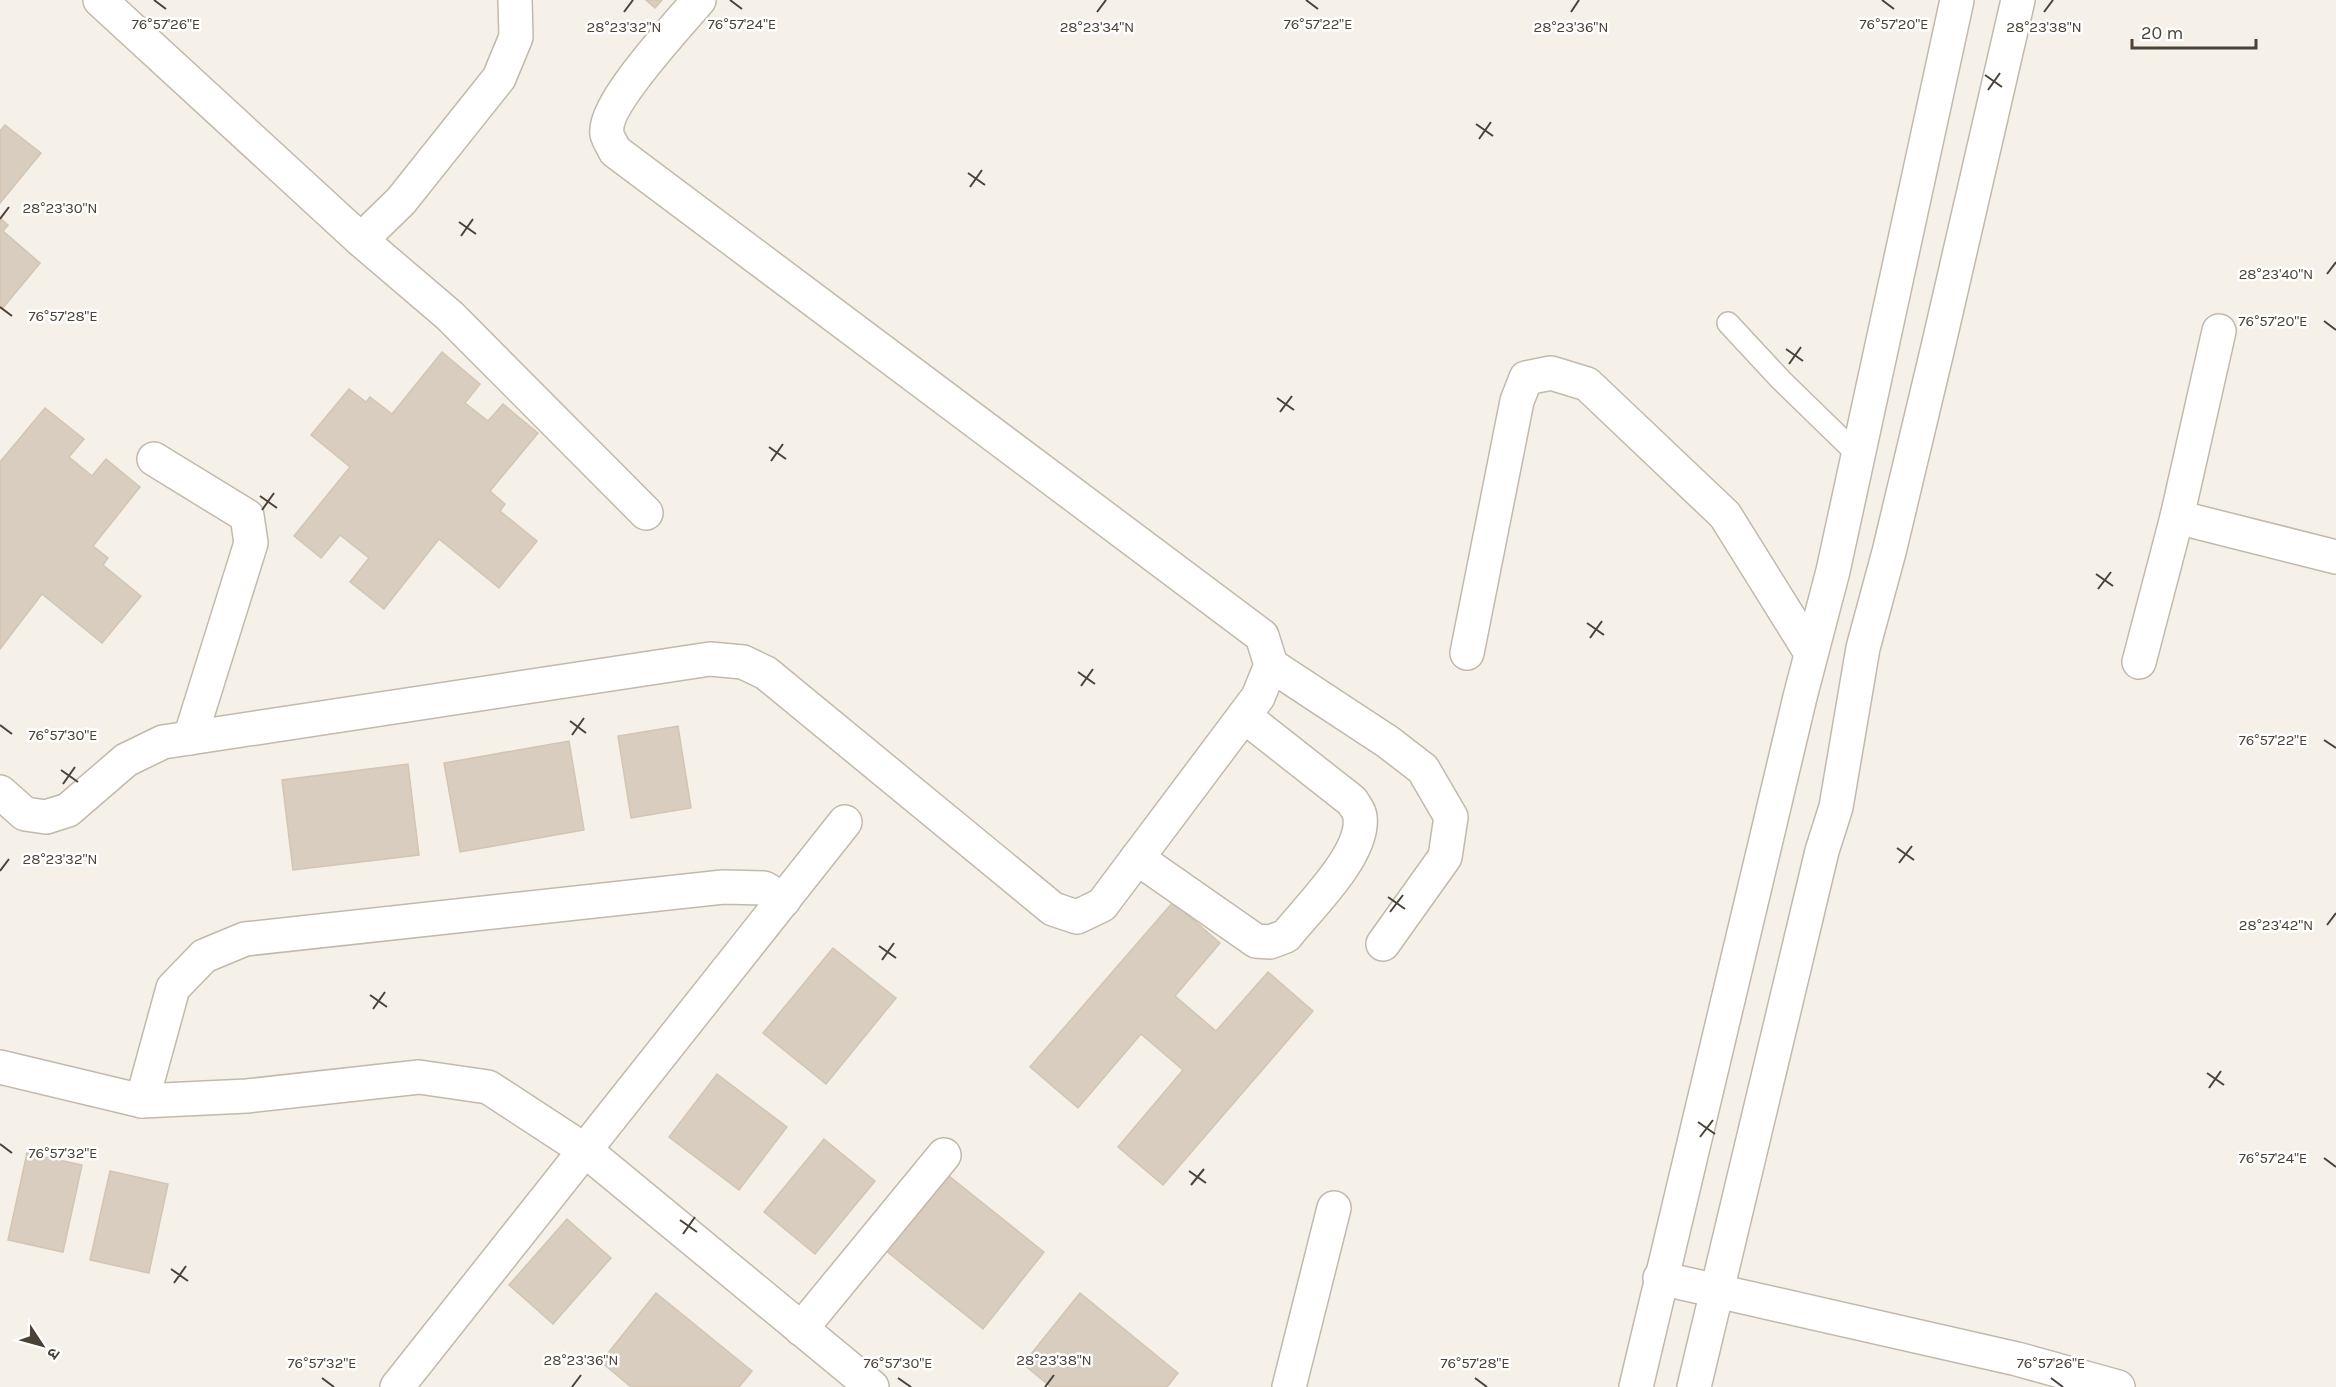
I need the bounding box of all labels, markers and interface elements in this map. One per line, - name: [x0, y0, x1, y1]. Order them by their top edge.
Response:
- scale bar: [2132, 12, 2256, 50]
- text: 76°57'26"E: [132, 15, 200, 33]
- text: 76°57'24"E: [708, 15, 776, 33]
- text: 76°57'22"E: [1284, 15, 1352, 33]
- text: 76°57'20"E: [1860, 15, 1928, 33]
- text: 28°23'32"N: [587, 18, 661, 36]
- text: 28°23'34"N: [1060, 18, 1134, 36]
- text: 28°23'36"N: [1534, 18, 1608, 36]
- text: 28°23'38"N: [2006, 18, 2082, 36]
- text: 20 m: [2141, 22, 2183, 44]
- text: 28°23'30"N: [22, 199, 98, 217]
- text: 28°23'40"N: [2239, 265, 2313, 283]
- text: 76°57'28"E: [28, 307, 98, 325]
- text: 76°57'20"E: [2239, 312, 2307, 330]
- text: 76°57'30"E: [28, 726, 98, 744]
- text: 76°57'22"E: [2239, 731, 2307, 749]
- text: 28°23'32"N: [23, 850, 97, 868]
- text: 28°23'42"N: [2239, 916, 2313, 934]
- text: 76°57'32"E: [29, 1144, 97, 1162]
- text: 76°57'24"E: [2239, 1149, 2307, 1167]
- north arrow: [12, 1315, 72, 1375]
- text: उ: [43, 1344, 64, 1363]
- text: 28°23'36"N: [544, 1351, 618, 1369]
- text: 28°23'38"N: [1016, 1351, 1092, 1369]
- text: 76°57'32"E: [288, 1354, 356, 1372]
- text: 76°57'30"E: [863, 1354, 933, 1372]
- text: 76°57'28"E: [1440, 1354, 1510, 1372]
- text: 76°57'26"E: [2017, 1354, 2085, 1372]

